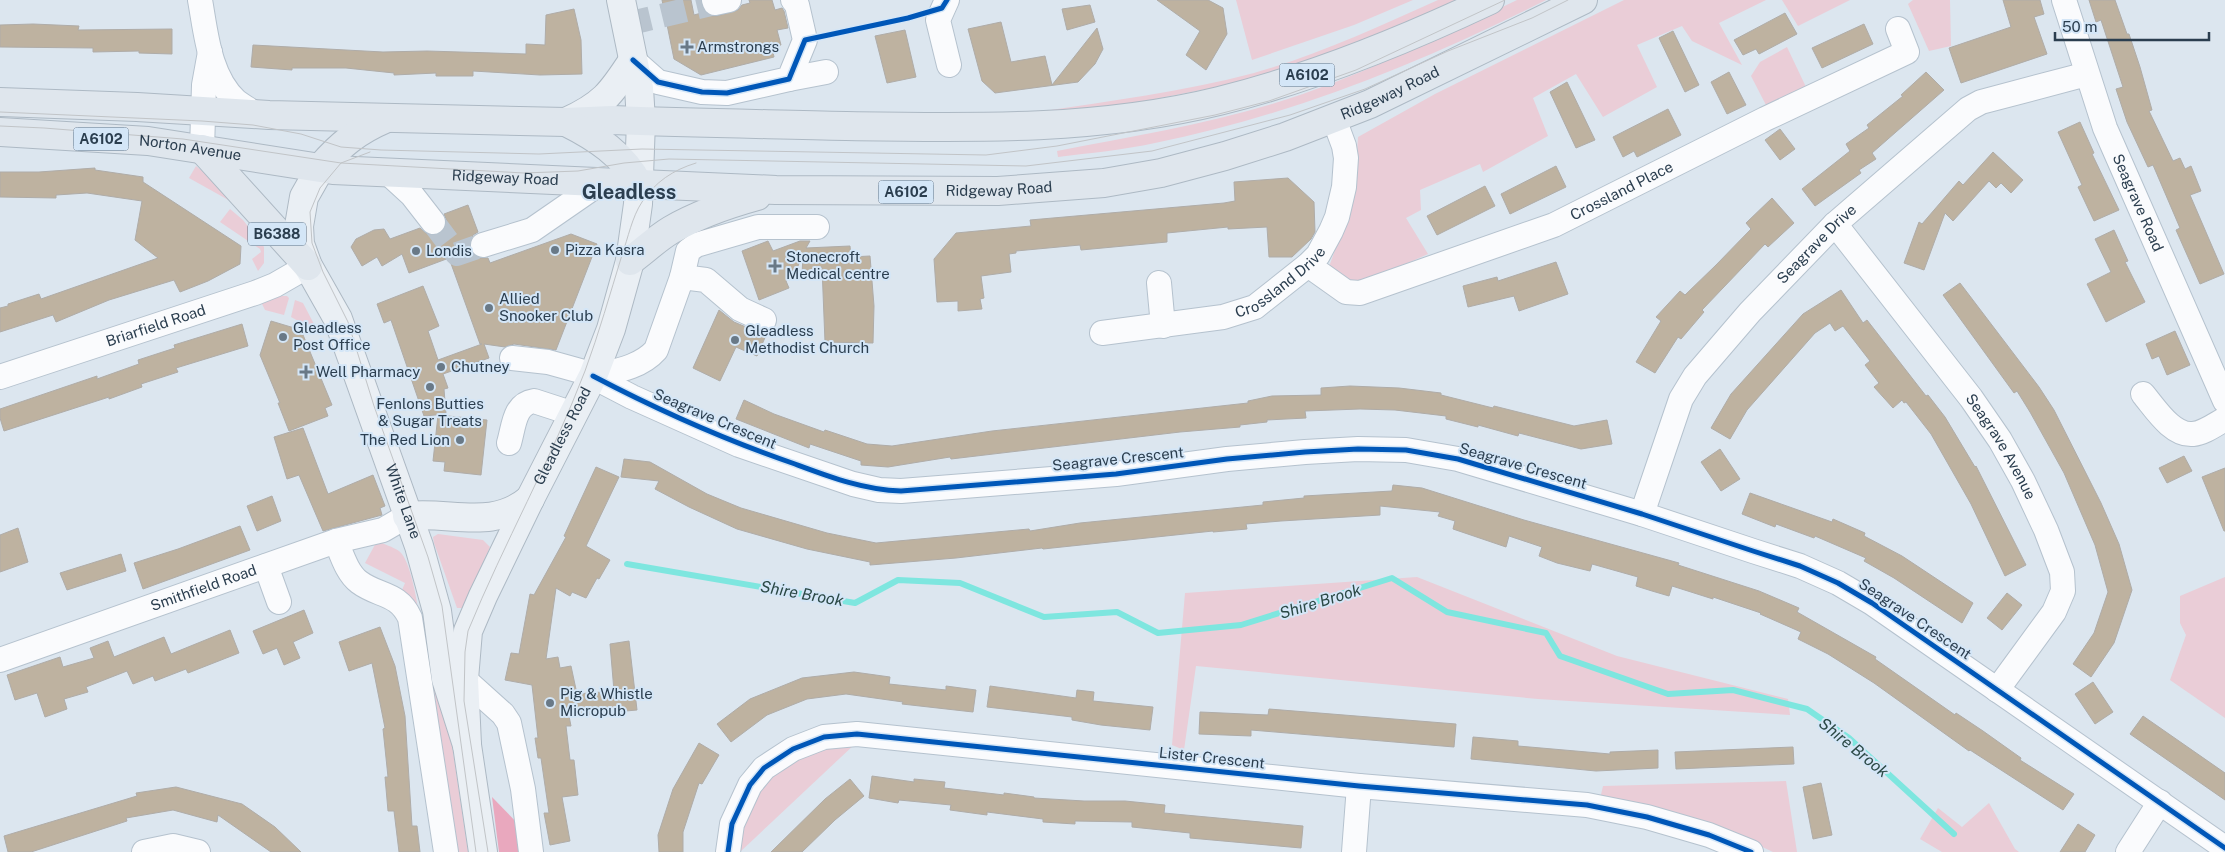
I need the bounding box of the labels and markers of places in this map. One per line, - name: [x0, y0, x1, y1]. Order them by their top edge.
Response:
- place label: Armstrongs: [697, 38, 779, 55]
- marker: Armstrongs: [681, 41, 693, 53]
- place label: Pizza Kasra: [565, 241, 645, 258]
- place label: Londis: [426, 242, 472, 259]
- marker: Pizza Kasra: [549, 244, 561, 256]
- marker: Londis: [410, 245, 422, 257]
- place label: Stonecroft Medical centre: [786, 248, 890, 282]
- marker: Stonecroft Medical centre: [768, 259, 782, 273]
- place label: Allied Snooker Club: [499, 290, 593, 324]
- marker: Allied Snooker Club: [483, 302, 495, 314]
- place label: Gleadless Post Office: [293, 319, 371, 353]
- place label: Gleadless Methodist Church: [745, 322, 869, 356]
- marker: Gleadless Post Office: [277, 331, 289, 343]
- marker: Gleadless Methodist Church: [729, 334, 741, 346]
- place label: Chutney: [451, 358, 510, 375]
- marker: Chutney: [435, 361, 447, 373]
- place label: Well Pharmacy: [316, 363, 420, 380]
- marker: Well Pharmacy: [300, 366, 312, 378]
- marker: Fenlons Butties & Sugar Treats: [424, 381, 436, 393]
- place label: Fenlons Butties & Sugar Treats: [376, 395, 484, 429]
- place label: The Red Lion: [360, 431, 450, 448]
- marker: The Red Lion: [454, 434, 466, 446]
- place label: Pig & Whistle Micropub: [560, 685, 653, 719]
- marker: Pig & Whistle Micropub: [544, 697, 556, 709]

